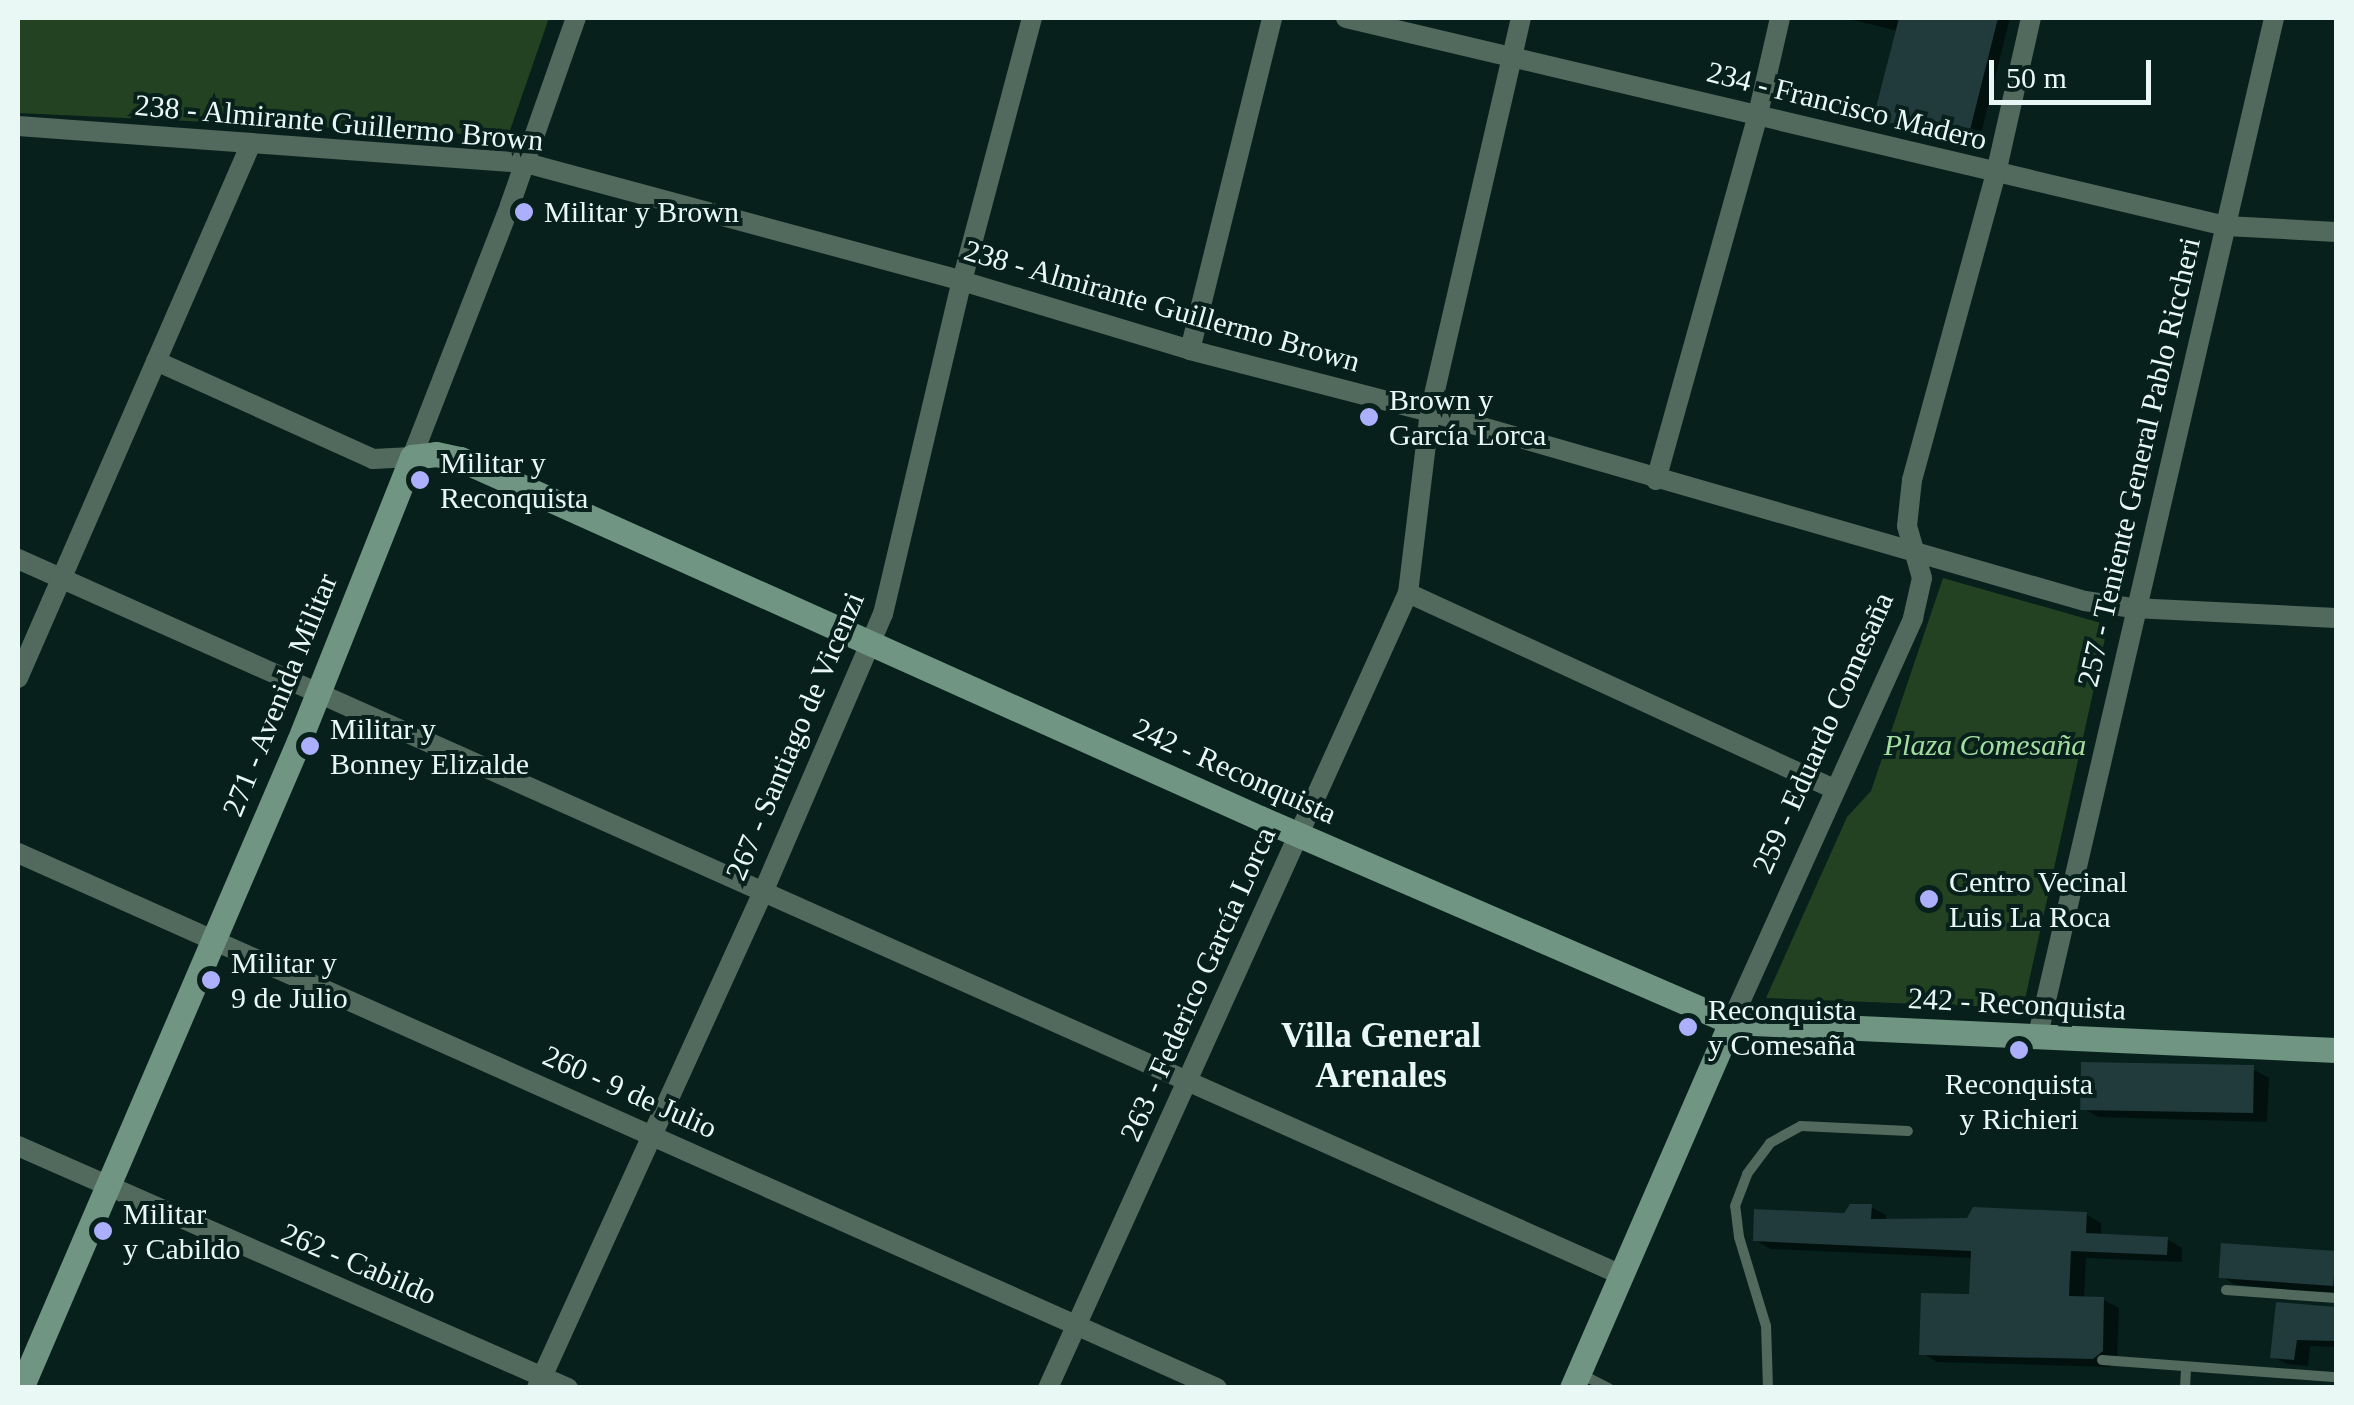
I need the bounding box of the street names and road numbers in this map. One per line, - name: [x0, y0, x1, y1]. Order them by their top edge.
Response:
- street label: 234 - Francisco Madero: [1703, 54, 1991, 158]
- street label: 238 - Almirante Guillermo Brown: [132, 87, 546, 159]
- street label: 238 - Almirante Guillermo Brown: [959, 232, 1365, 380]
- street label: 257 - Teniente General Pablo Riccheri: [2070, 234, 2208, 690]
- street label: 271 - Avenida Militar: [215, 568, 345, 822]
- street label: 267 - Santiago de Vicenzi: [718, 586, 872, 886]
- street label: 259 - Eduardo Comesaña: [1745, 587, 1901, 879]
- street label: 242 - Reconquista: [1128, 710, 1342, 832]
- street label: 263 - Federico García Lorca: [1112, 821, 1284, 1147]
- street label: 242 - Reconquista: [1907, 980, 2127, 1028]
- street label: 260 - 9 de Julio: [537, 1038, 723, 1146]
- street label: 262 - Cabildo: [276, 1215, 442, 1313]

